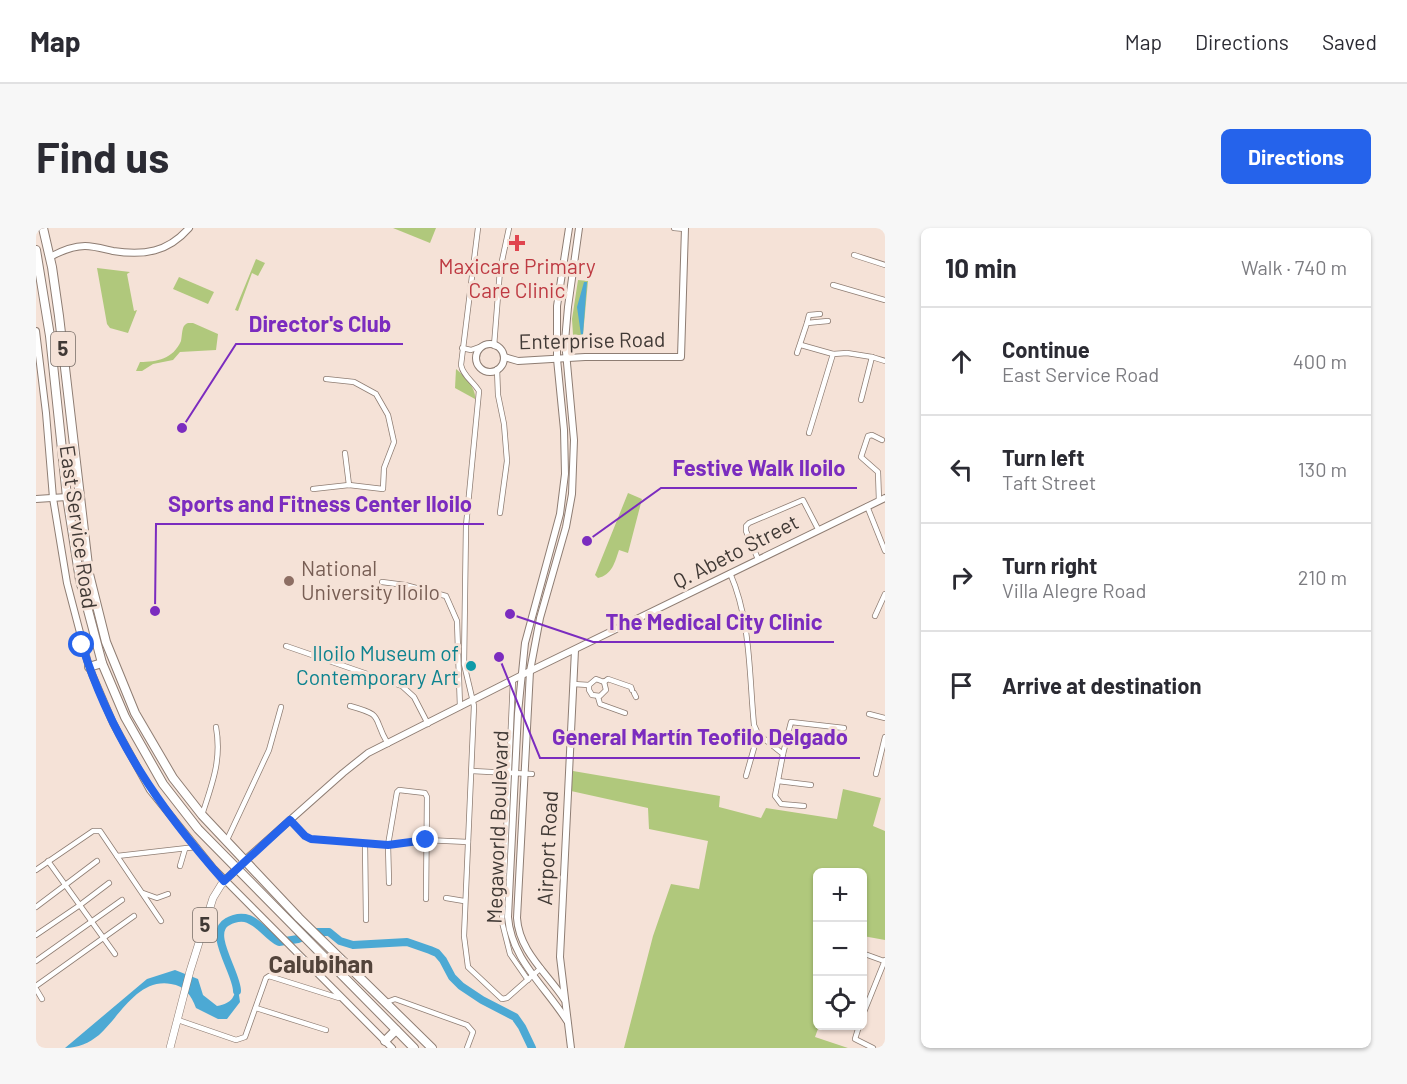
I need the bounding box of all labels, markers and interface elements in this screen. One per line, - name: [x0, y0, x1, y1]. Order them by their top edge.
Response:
- text: Map: [30, 24, 81, 58]
- text: Map: [1125, 29, 1162, 54]
- text: Directions: [1195, 29, 1289, 54]
- text: Saved: [1322, 29, 1377, 54]
- button: Directions: [1221, 129, 1371, 184]
- text: Find us: [36, 131, 169, 181]
- marker: Maxicare Primary Care Clinic: [508, 234, 526, 252]
- text: 10 min: [945, 252, 1017, 283]
- place label: Maxicare Primary Care Clinic: [438, 253, 596, 302]
- text: Walk · 740 m: [1241, 255, 1347, 279]
- callout: Director's Club: [236, 304, 403, 344]
- text: Director's Club: [249, 310, 391, 336]
- street label: Enterprise Road: [518, 326, 666, 353]
- road number: 5: [51, 332, 75, 366]
- text: Continue: [1002, 336, 1090, 362]
- icon: ahead: [945, 345, 978, 378]
- text: 400 m: [1293, 349, 1347, 373]
- text: East Service Road: [1002, 362, 1159, 386]
- street label: East Service Road: [56, 443, 103, 610]
- text: Turn left: [1002, 444, 1085, 470]
- callout: Festive Walk Iloilo: [661, 448, 857, 488]
- icon: left: [945, 453, 978, 486]
- text: Festive Walk Iloilo: [673, 454, 845, 480]
- text: 130 m: [1298, 457, 1347, 481]
- text: Taft Street: [1002, 470, 1096, 494]
- callout: Sports and Fitness Center Iloilo: [156, 484, 484, 524]
- text: Sports and Fitness Center Iloilo: [168, 490, 472, 516]
- street label: Q. Abeto Street: [668, 508, 802, 593]
- text: Turn right: [1002, 552, 1097, 578]
- place label: National University Iloilo: [301, 555, 440, 604]
- icon: right: [945, 561, 978, 594]
- text: 210 m: [1298, 565, 1347, 589]
- marker: National University Iloilo: [282, 574, 296, 588]
- text: Villa Alegre Road: [1002, 578, 1146, 602]
- callout: The Medical City Clinic: [593, 602, 834, 642]
- text: The Medical City Clinic: [606, 608, 823, 634]
- route start: [68, 631, 94, 657]
- place label: Iloilo Museum of Contemporary Art: [296, 640, 459, 689]
- marker: Iloilo Museum of Contemporary Art: [464, 659, 478, 673]
- icon: arrive: [945, 669, 978, 702]
- text: Arrive at destination: [1002, 672, 1201, 698]
- callout: General Martín Teofilo Delgado: [540, 718, 860, 758]
- text: General Martín Teofilo Delgado: [552, 723, 848, 749]
- street label: Megaworld Boulevard: [481, 730, 512, 924]
- street label: Airport Road: [531, 790, 562, 906]
- route end: [412, 826, 438, 852]
- map controls: [813, 868, 867, 1030]
- button: +: [813, 868, 867, 922]
- road number: 5: [193, 908, 217, 942]
- button: −: [813, 922, 867, 976]
- district label: Calubihan: [269, 949, 373, 978]
- button: locate: [813, 976, 867, 1030]

